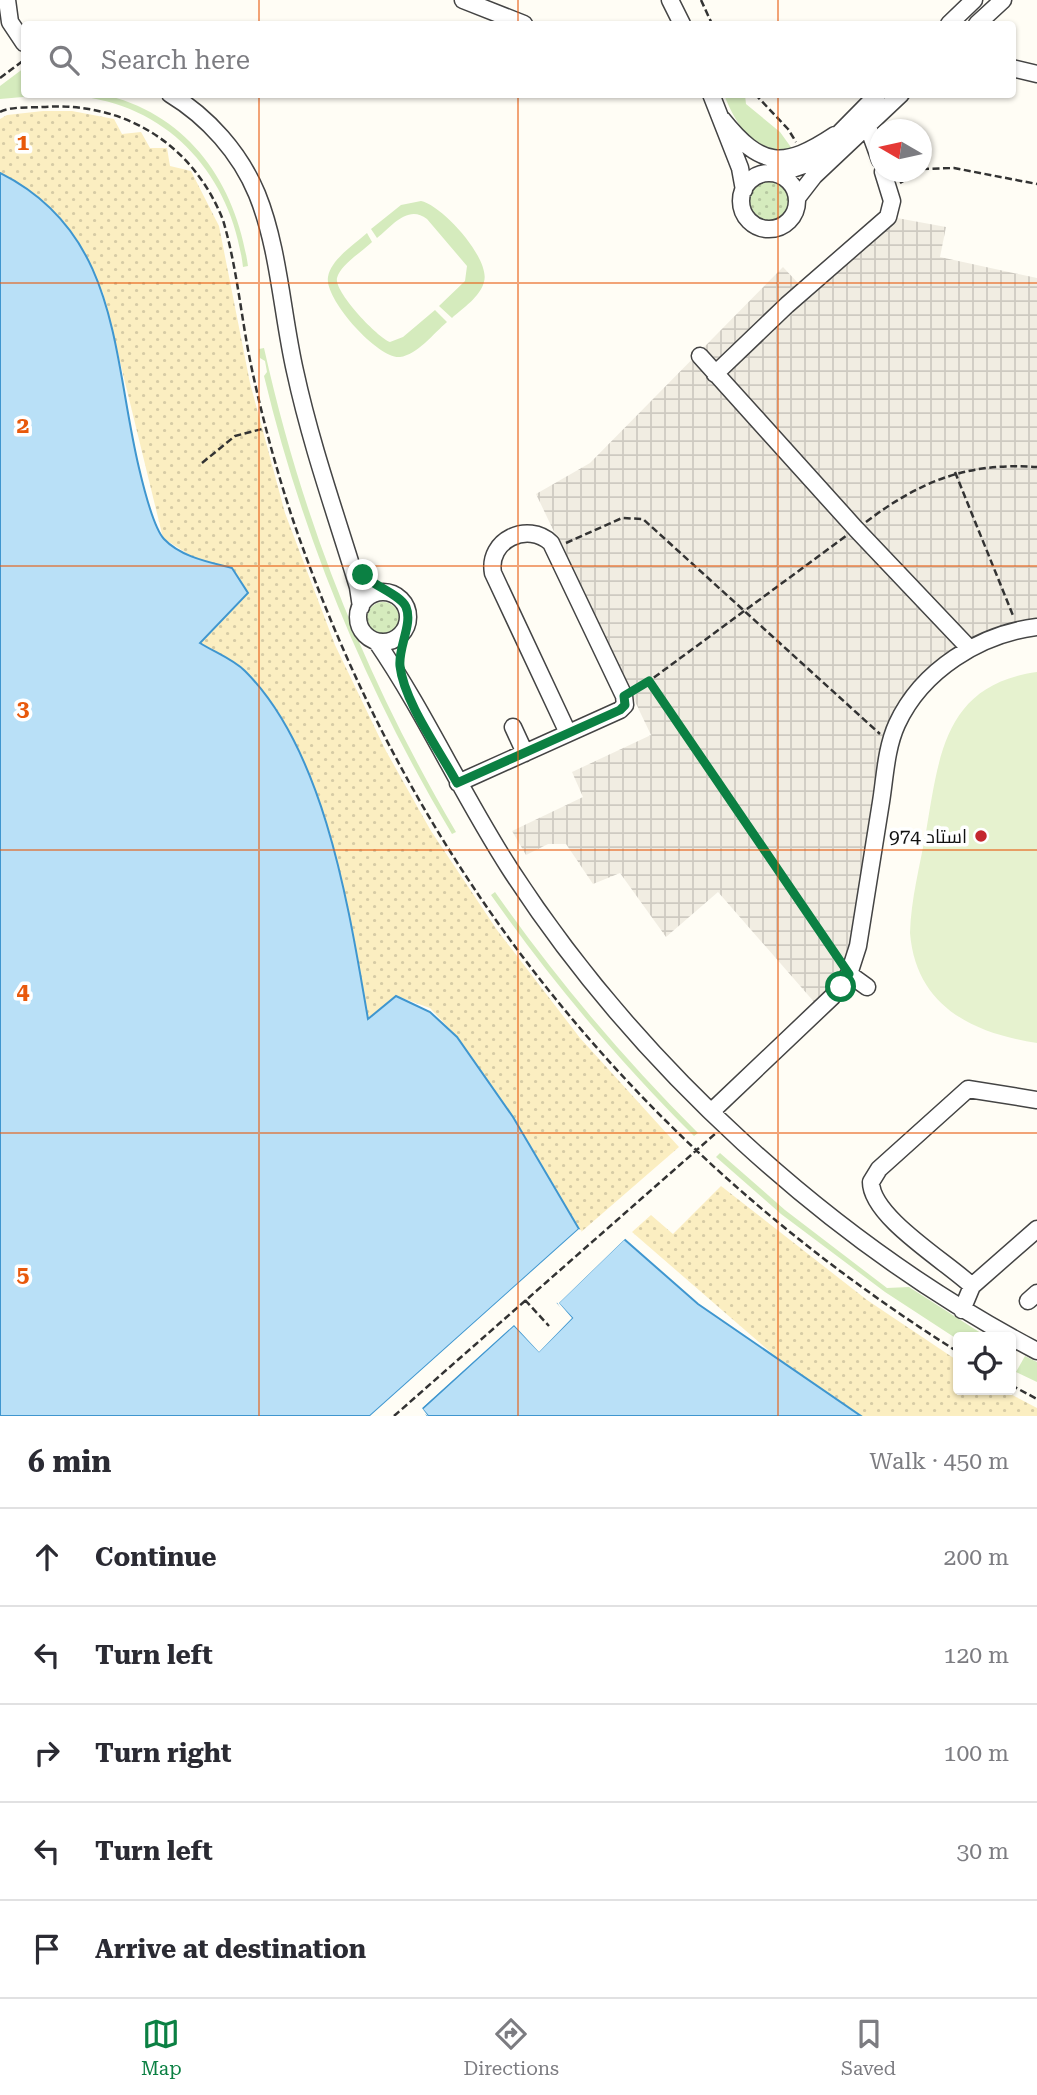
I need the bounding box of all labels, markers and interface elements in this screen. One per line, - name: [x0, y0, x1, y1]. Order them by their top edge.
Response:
- search box: [21, 21, 1016, 98]
- icon: search: [45, 41, 83, 79]
- text: Search here: [101, 45, 250, 75]
- north arrow: [869, 119, 932, 182]
- text: 1: [17, 129, 30, 156]
- text: 2: [17, 412, 29, 439]
- route end: [347, 559, 378, 590]
- text: 3: [17, 695, 30, 722]
- place label: استاد 974: [889, 825, 967, 848]
- marker: استاد 974: [973, 828, 989, 844]
- route start: [825, 971, 856, 1002]
- text: 4: [17, 978, 30, 1005]
- text: 5: [17, 1261, 30, 1288]
- map controls: [953, 1332, 1016, 1395]
- button: locate: [953, 1332, 1016, 1395]
- text: 6 min: [28, 1444, 111, 1479]
- text: Walk · 450 m: [870, 1448, 1009, 1475]
- icon: ahead: [28, 1538, 66, 1576]
- text: Continue: [95, 1542, 217, 1572]
- text: 200 m: [944, 1544, 1009, 1571]
- icon: left: [28, 1636, 66, 1674]
- text: Turn left: [95, 1640, 213, 1670]
- text: 120 m: [944, 1642, 1009, 1669]
- icon: right: [28, 1734, 66, 1772]
- text: Turn right: [95, 1738, 231, 1768]
- text: 100 m: [944, 1740, 1009, 1767]
- icon: left: [28, 1832, 66, 1870]
- text: Turn left: [95, 1836, 213, 1866]
- text: 30 m: [956, 1838, 1009, 1865]
- icon: arrive: [28, 1930, 66, 1968]
- text: Arrive at destination: [95, 1934, 366, 1964]
- tab: Map: [141, 2015, 182, 2080]
- tab: Directions: [463, 2015, 559, 2080]
- tab: Saved: [841, 2015, 896, 2080]

